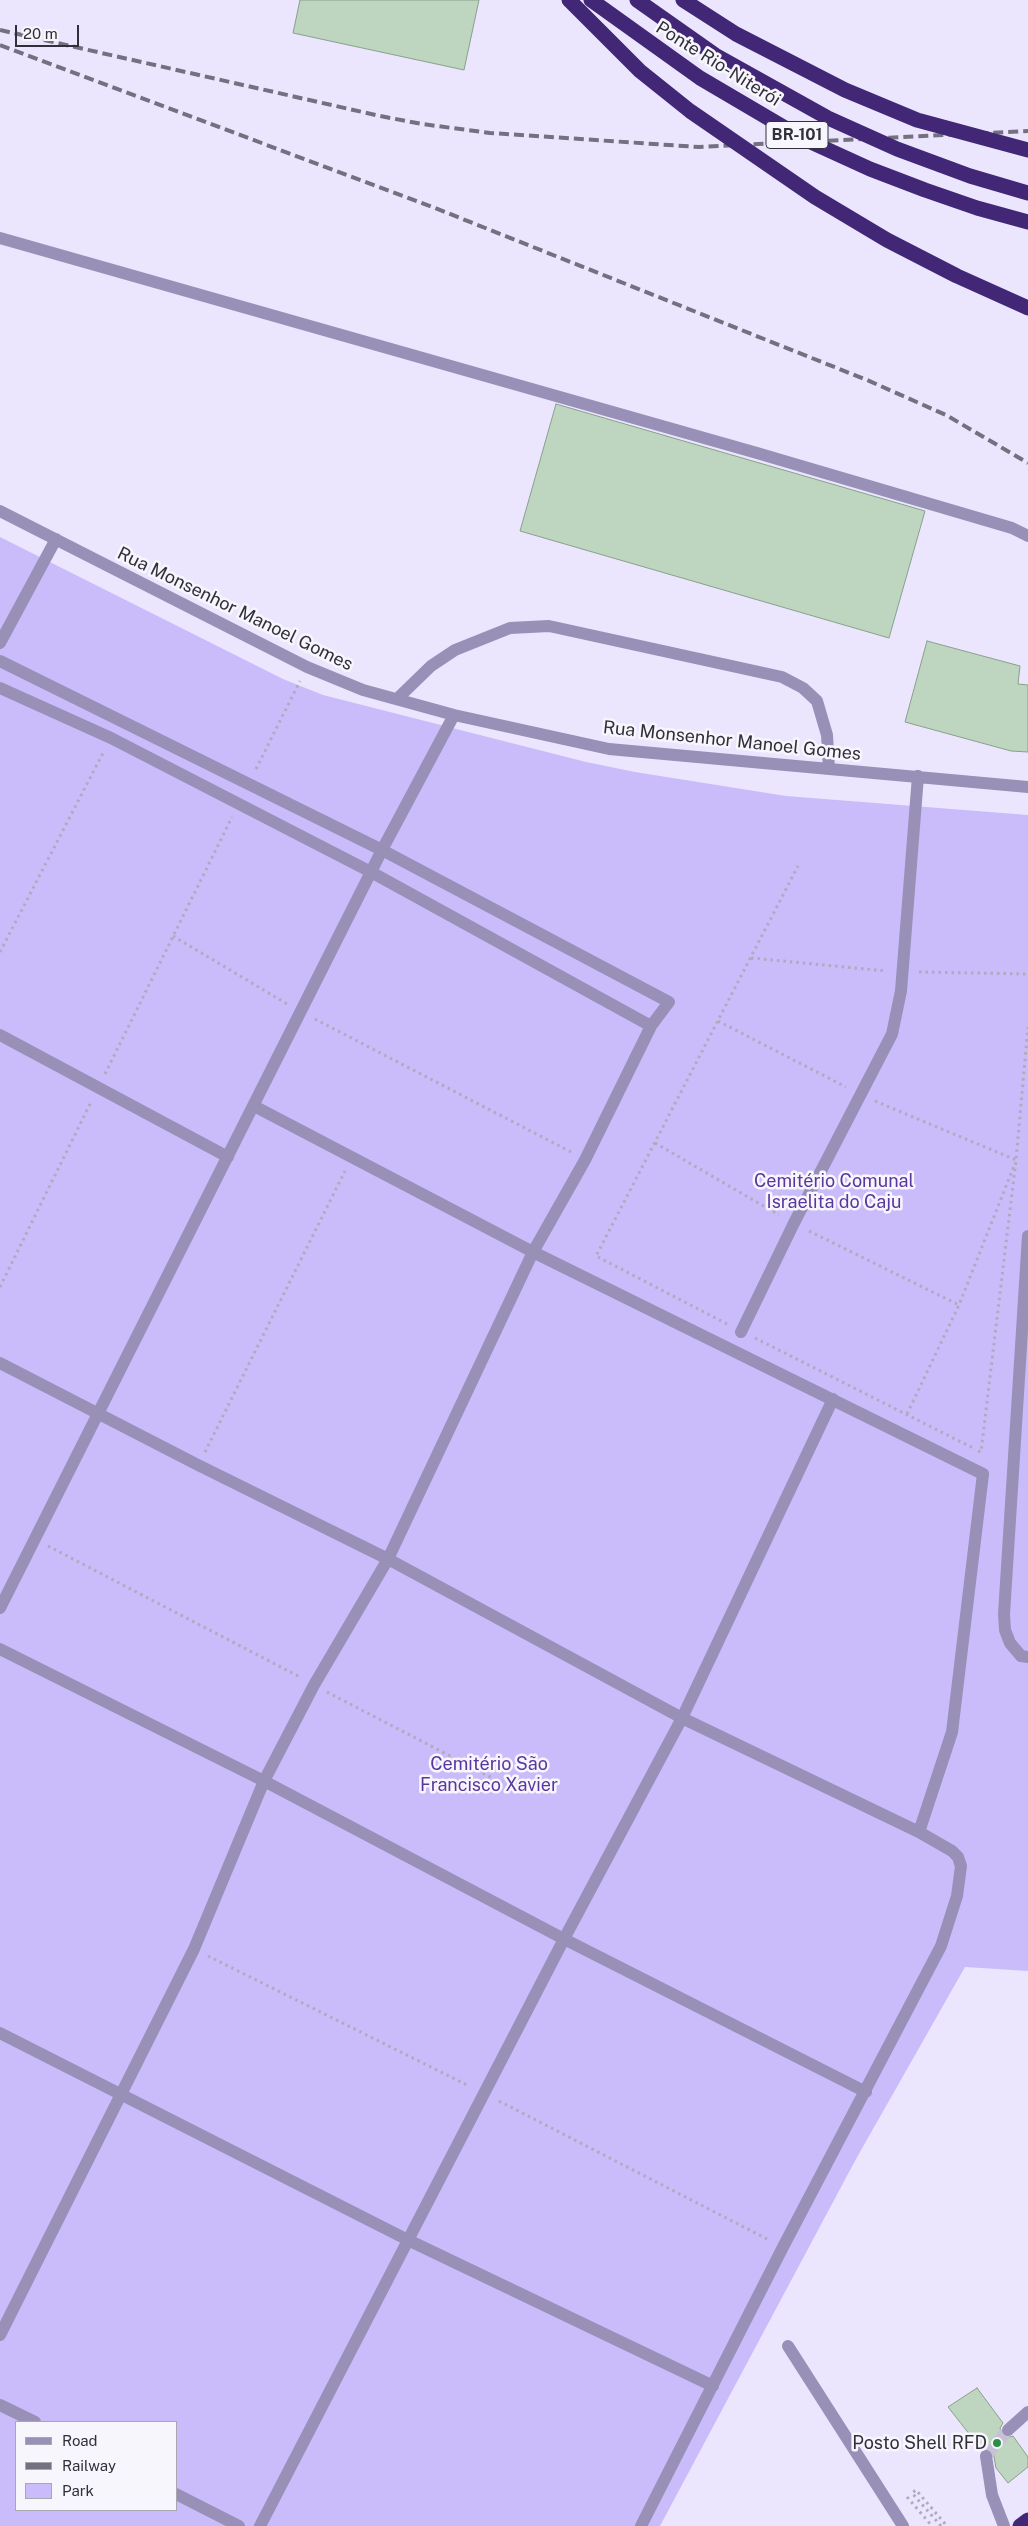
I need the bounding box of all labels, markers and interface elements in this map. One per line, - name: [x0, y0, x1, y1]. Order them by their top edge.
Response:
- scale bar: [18, 15, 81, 47]
- street label: Ponte Rio-Niterói: [652, 17, 784, 111]
- text: 20 m: [23, 25, 58, 42]
- road number: BR-101: [766, 122, 828, 148]
- street label: Rua Monsenhor Manoel Gomes: [114, 542, 356, 676]
- street label: Rua Monsenhor Manoel Gomes: [602, 717, 862, 765]
- park label: Cemitério Comunal Israelita do Caju: [754, 1170, 914, 1212]
- park label: Cemitério São Francisco Xavier: [420, 1753, 558, 1796]
- legend: [15, 2421, 178, 2511]
- text: Road: [62, 2432, 98, 2449]
- place label: Posto Shell RFD: [852, 2432, 987, 2454]
- marker: Posto Shell RFD: [991, 2437, 1003, 2449]
- text: Railway: [62, 2457, 116, 2474]
- text: Park: [62, 2482, 94, 2499]

